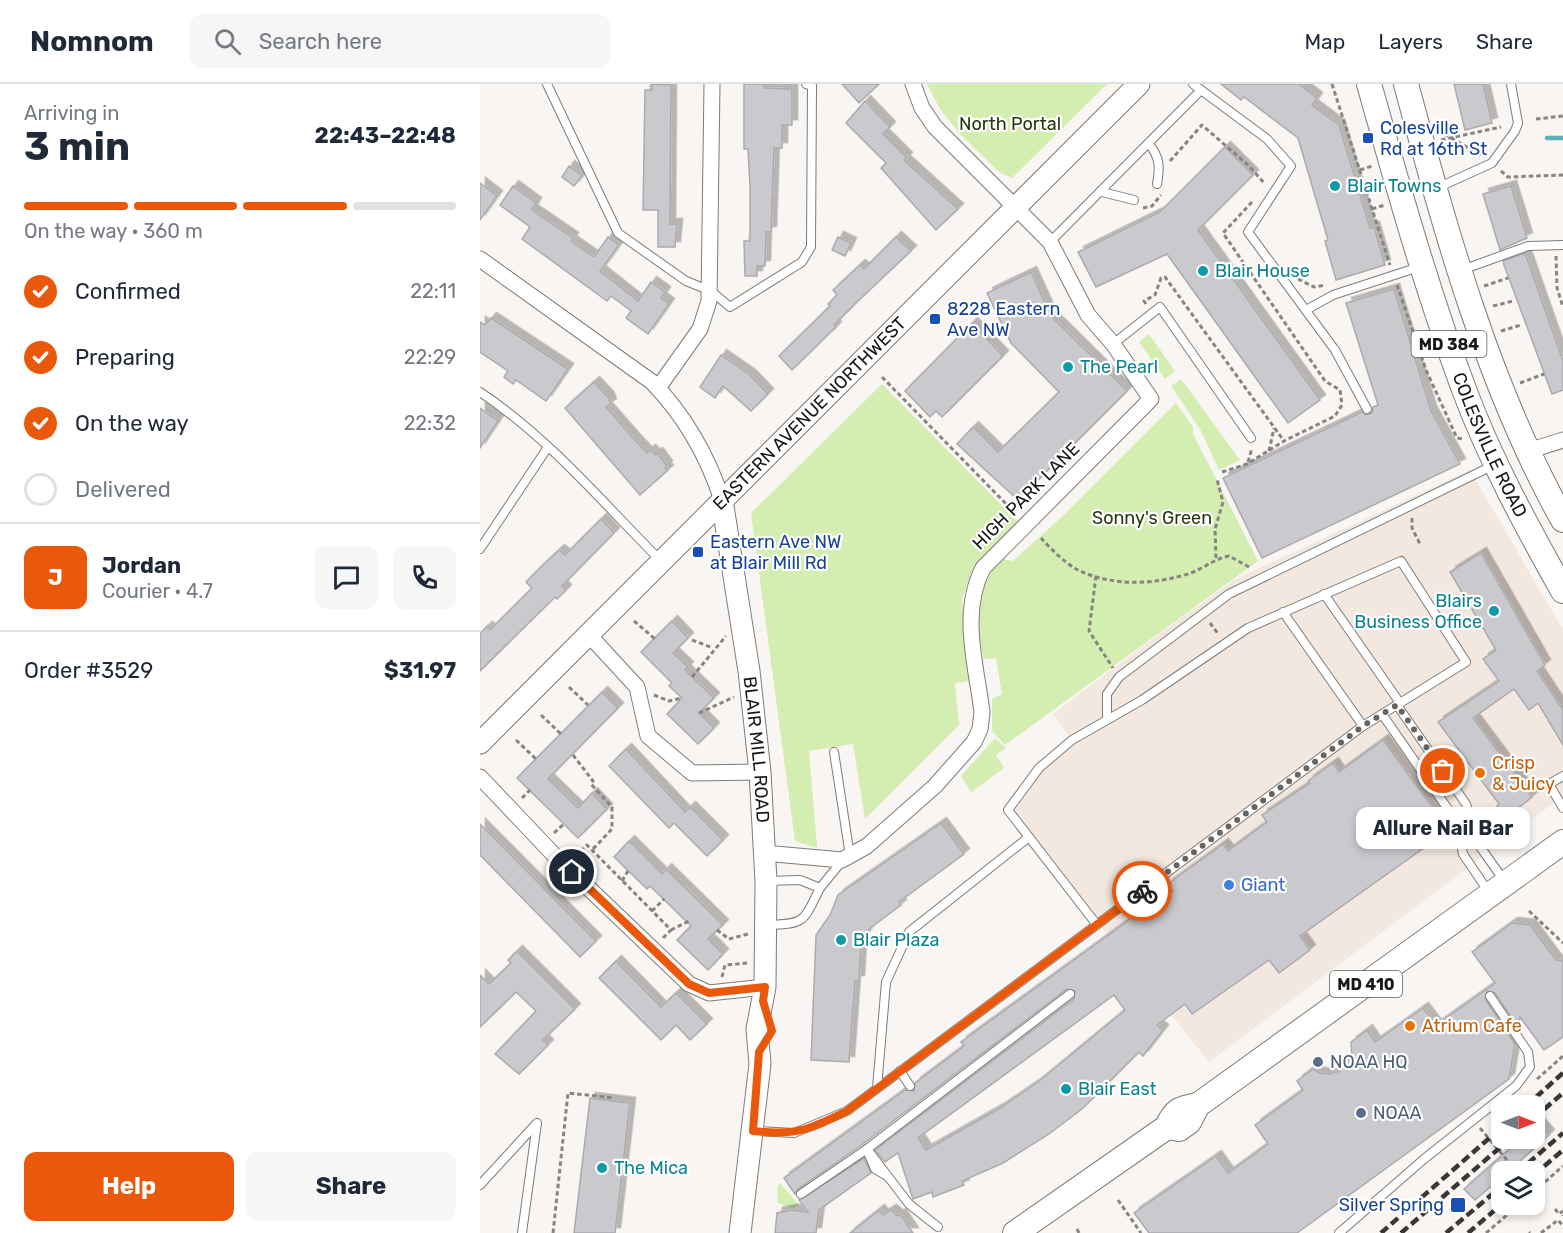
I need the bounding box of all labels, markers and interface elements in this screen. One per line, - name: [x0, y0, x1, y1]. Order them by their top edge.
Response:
- search box: [190, 14, 610, 68]
- text: Nomnom: [30, 25, 154, 58]
- icon: search: [211, 25, 244, 58]
- text: Search here: [259, 28, 382, 55]
- text: Map: [1304, 29, 1345, 54]
- text: Layers: [1378, 29, 1443, 54]
- text: Share: [1476, 29, 1533, 54]
- text: Arriving in: [24, 101, 119, 125]
- park label: North Portal: [959, 113, 1061, 135]
- place label: Colesville Rd at 16th St: [1380, 117, 1487, 160]
- text: 22:43–22:48: [315, 122, 456, 149]
- text: 3 min: [24, 124, 130, 170]
- marker: Colesville Rd at 16th St: [1361, 131, 1375, 145]
- place label: Blair Towns: [1347, 175, 1441, 197]
- marker: Blair Towns: [1328, 179, 1342, 193]
- text: On the way · 360 m: [24, 219, 203, 243]
- place label: Blair House: [1215, 260, 1310, 282]
- marker: Blair House: [1196, 264, 1210, 278]
- icon: check: [24, 275, 57, 308]
- text: Confirmed: [75, 278, 181, 305]
- text: 22:11: [410, 279, 456, 303]
- place label: 8228 Eastern Ave NW: [947, 298, 1060, 341]
- street label: EASTERN AVENUE NORTHWEST: [708, 312, 911, 515]
- marker: 8228 Eastern Ave NW: [928, 312, 942, 326]
- road number: MD 384: [1412, 331, 1486, 357]
- icon: check: [24, 341, 57, 374]
- text: Preparing: [75, 344, 175, 371]
- text: 22:29: [404, 345, 456, 369]
- place label: The Pearl: [1080, 356, 1158, 378]
- marker: The Pearl: [1061, 360, 1075, 374]
- street label: COLESVILLE ROAD: [1448, 369, 1532, 521]
- icon: check: [24, 407, 57, 440]
- text: On the way: [75, 410, 189, 437]
- text: 22:32: [404, 411, 456, 435]
- street label: HIGH PARK LANE: [968, 438, 1084, 554]
- text: Delivered: [75, 476, 171, 503]
- park label: Sonny's Green: [1092, 507, 1212, 529]
- place label: Eastern Ave NW at Blair Mill Rd: [710, 531, 841, 574]
- marker: Eastern Ave NW at Blair Mill Rd: [691, 545, 705, 559]
- button: chat: [315, 546, 378, 609]
- button: phone: [393, 546, 456, 609]
- text: Jordan: [102, 552, 181, 579]
- text: J: [48, 564, 63, 591]
- text: Courier · 4.7: [102, 579, 213, 603]
- place label: Blairs Business Office: [1354, 590, 1482, 633]
- marker: Blairs Business Office: [1487, 604, 1501, 618]
- text: Order #3529: [24, 657, 153, 684]
- text: $31.97: [384, 657, 456, 684]
- street label: BLAIR MILL ROAD: [739, 675, 774, 823]
- pin: [1417, 745, 1468, 796]
- place label: Crisp & Juicy: [1492, 752, 1555, 795]
- icon: bag: [1426, 754, 1459, 787]
- marker: Crisp & Juicy: [1473, 766, 1487, 780]
- callout: Allure Nail Bar: [1356, 807, 1530, 849]
- text: Allure Nail Bar: [1373, 816, 1513, 840]
- pin: [546, 846, 597, 897]
- icon: home: [555, 855, 588, 888]
- courier: [1112, 861, 1172, 921]
- place label: Giant: [1241, 874, 1285, 896]
- icon: bike: [1126, 875, 1159, 908]
- marker: Giant: [1222, 878, 1236, 892]
- place label: Blair Plaza: [853, 929, 940, 951]
- marker: Blair Plaza: [834, 933, 848, 947]
- road number: MD 410: [1330, 971, 1402, 997]
- place label: Atrium Cafe: [1422, 1015, 1522, 1037]
- marker: Atrium Cafe: [1403, 1019, 1417, 1033]
- place label: NOAA HQ: [1330, 1051, 1408, 1073]
- marker: NOAA HQ: [1311, 1055, 1325, 1069]
- place label: Blair East: [1078, 1078, 1157, 1100]
- marker: Blair East: [1059, 1082, 1073, 1096]
- north arrow: [1491, 1095, 1545, 1149]
- map controls: [1491, 1095, 1545, 1215]
- place label: NOAA: [1373, 1102, 1422, 1124]
- marker: NOAA: [1354, 1106, 1368, 1120]
- button: Help: [24, 1152, 234, 1221]
- button: Share: [246, 1152, 456, 1221]
- place label: The Mica: [614, 1157, 688, 1179]
- marker: The Mica: [595, 1161, 609, 1175]
- button: layers: [1491, 1161, 1545, 1215]
- place label: Silver Spring: [1339, 1194, 1444, 1216]
- marker: Silver Spring: [1449, 1196, 1467, 1214]

